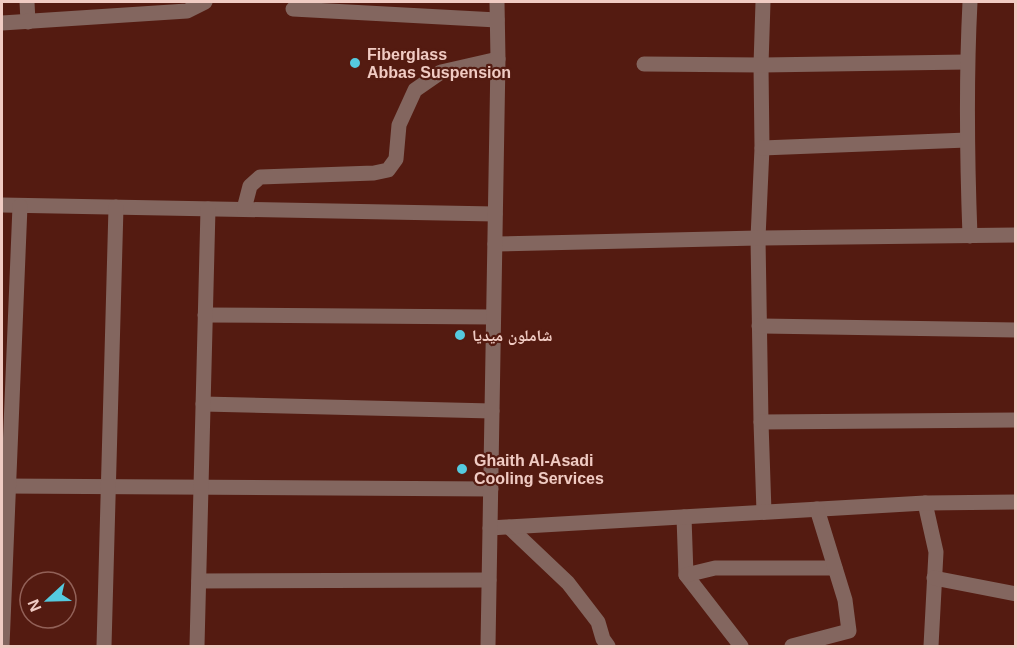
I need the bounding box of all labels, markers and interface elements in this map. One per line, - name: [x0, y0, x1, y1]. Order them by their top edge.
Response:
- place label: Fiberglass Abbas Suspension: [367, 46, 511, 81]
- marker: Fiberglass Abbas Suspension: [348, 56, 362, 70]
- place label: شاملون ميديا: [472, 327, 552, 345]
- marker: شاملون ميديا: [453, 328, 467, 342]
- place label: Ghaith Al-Asadi Cooling Services: [474, 452, 604, 487]
- marker: Ghaith Al-Asadi Cooling Services: [455, 462, 469, 476]
- north arrow: [18, 570, 78, 630]
- text: N: [25, 597, 45, 614]

